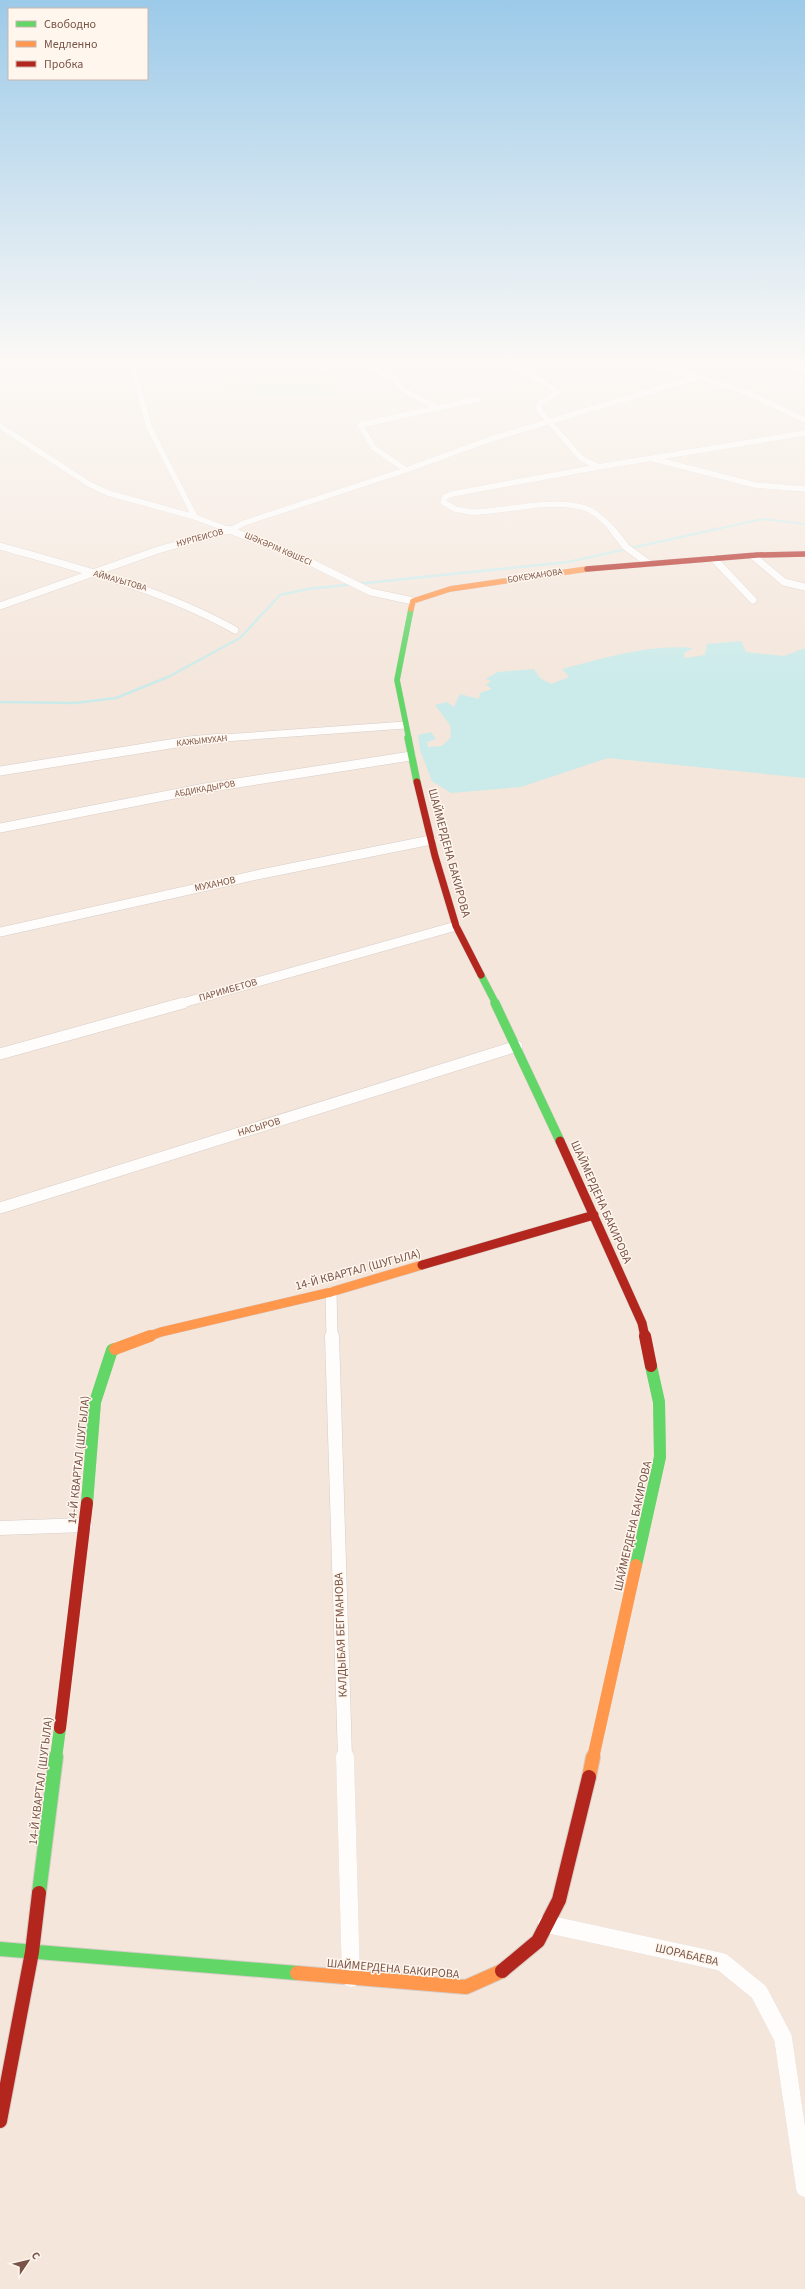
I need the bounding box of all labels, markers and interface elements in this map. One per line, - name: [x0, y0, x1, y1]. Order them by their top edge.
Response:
- legend: [8, 8, 148, 80]
- text: Свободно: [44, 16, 96, 33]
- text: Медленно: [44, 36, 98, 53]
- text: Пробка: [44, 56, 83, 73]
- street label: НУРПЕИСОВ: [175, 525, 225, 551]
- street label: ШӘКӘРІМ КӨШЕСІ: [242, 529, 314, 569]
- street label: БОКЕЖАНОВА: [507, 565, 564, 587]
- street label: АЙМАУЫТОВА: [92, 567, 148, 595]
- street label: КАЖЫМУХАН: [176, 732, 228, 750]
- street label: АБДИКАДЫРОВ: [174, 777, 236, 801]
- street label: ШАЙМЕРДЕНА БАКИРОВА: [424, 787, 475, 920]
- street label: МУХАНОВ: [193, 873, 237, 895]
- street label: ПАРИМБЕТОВ: [197, 975, 259, 1005]
- street label: НАСЫРОВ: [236, 1114, 282, 1140]
- street label: ШАЙМЕРДЕНА БАКИРОВА: [566, 1138, 636, 1267]
- street label: 14-Й КВАРТАЛ (ШУГЫЛА): [293, 1245, 423, 1295]
- street label: 14-Й КВАРТАЛ (ШУГЫЛА): [64, 1395, 94, 1525]
- street label: ШАЙМЕРДЕНА БАКИРОВА: [610, 1459, 656, 1593]
- street label: КАЛДЫБАЯ БЕГМАНОВА: [330, 1572, 352, 1698]
- street label: 14-Й КВАРТАЛ (ШУГЫЛА): [25, 1716, 57, 1846]
- street label: ШОРАБАЕВА: [654, 1939, 721, 1971]
- street label: ШАЙМЕРДЕНА БАКИРОВА: [326, 1955, 460, 1983]
- north arrow: [8, 2241, 48, 2281]
- text: С: [28, 2249, 44, 2263]

